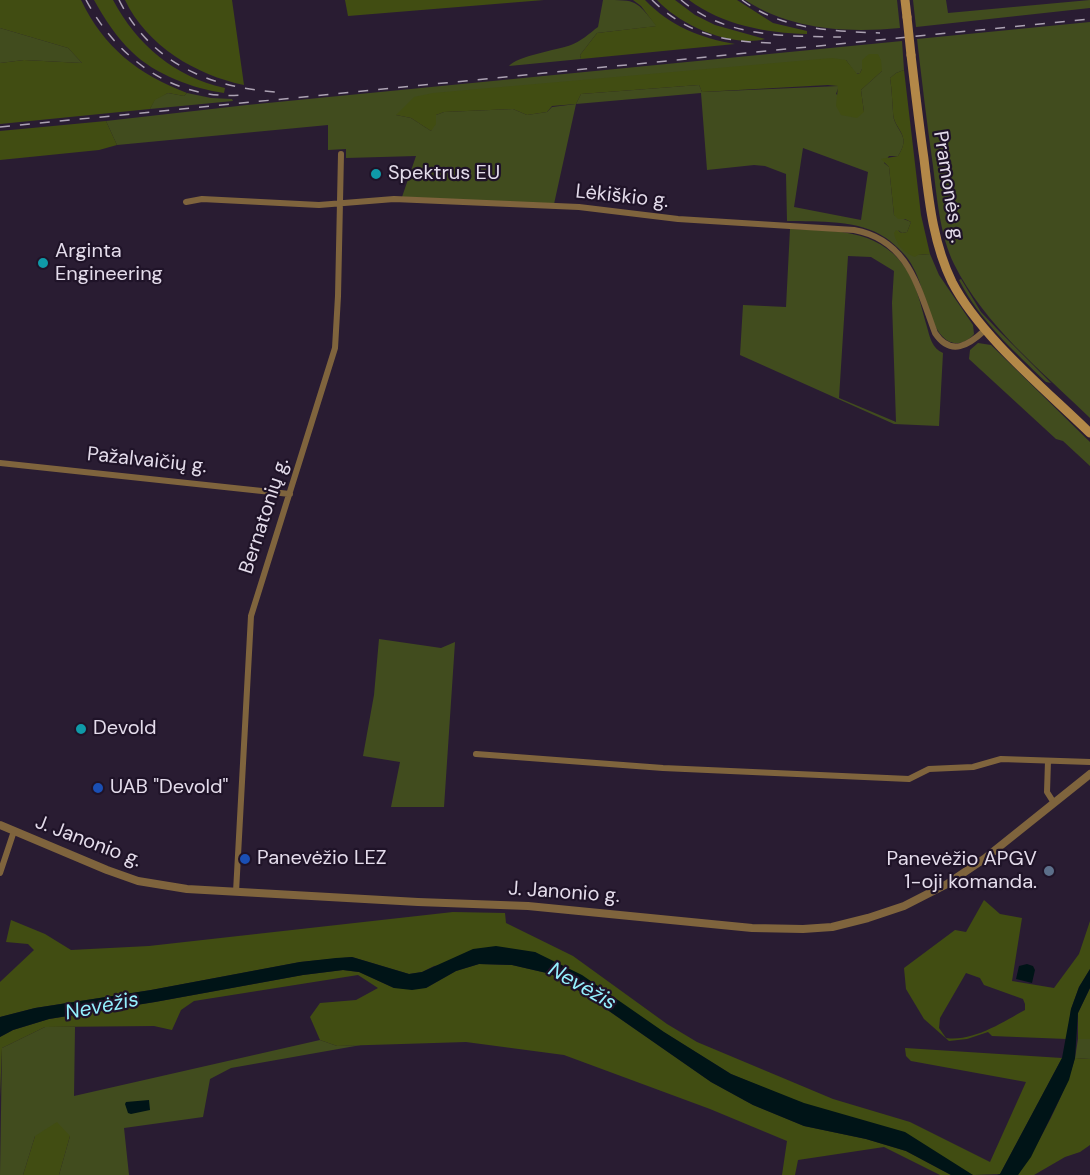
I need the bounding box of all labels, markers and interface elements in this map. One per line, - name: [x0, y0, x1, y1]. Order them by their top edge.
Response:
- street label: Pramonės g.: [927, 129, 969, 245]
- place label: Spektrus EU: [388, 162, 500, 186]
- marker: Spektrus EU: [369, 167, 383, 181]
- street label: Lėkiškio g.: [574, 180, 670, 214]
- place label: Arginta Engineering: [55, 240, 163, 287]
- marker: Arginta Engineering: [36, 256, 50, 270]
- street label: Pažalvaičių g.: [86, 443, 208, 479]
- street label: Bernatonių g.: [235, 455, 295, 577]
- place label: Devold: [93, 717, 157, 741]
- marker: Devold: [74, 722, 88, 736]
- place label: UAB "Devold": [110, 776, 228, 800]
- marker: UAB "Devold": [91, 781, 105, 795]
- street label: J. Janonio g.: [32, 811, 144, 873]
- place label: Panevėžio LEZ: [257, 847, 387, 871]
- place label: Panevėžio APGV 1-oji komanda.: [887, 848, 1037, 895]
- marker: Panevėžio LEZ: [238, 852, 252, 866]
- marker: Panevėžio APGV 1-oji komanda.: [1042, 864, 1056, 878]
- street label: J. Janonio g.: [507, 877, 621, 909]
- water label: Nevėžis: [543, 957, 621, 1017]
- water label: Nevėžis: [63, 988, 141, 1026]

